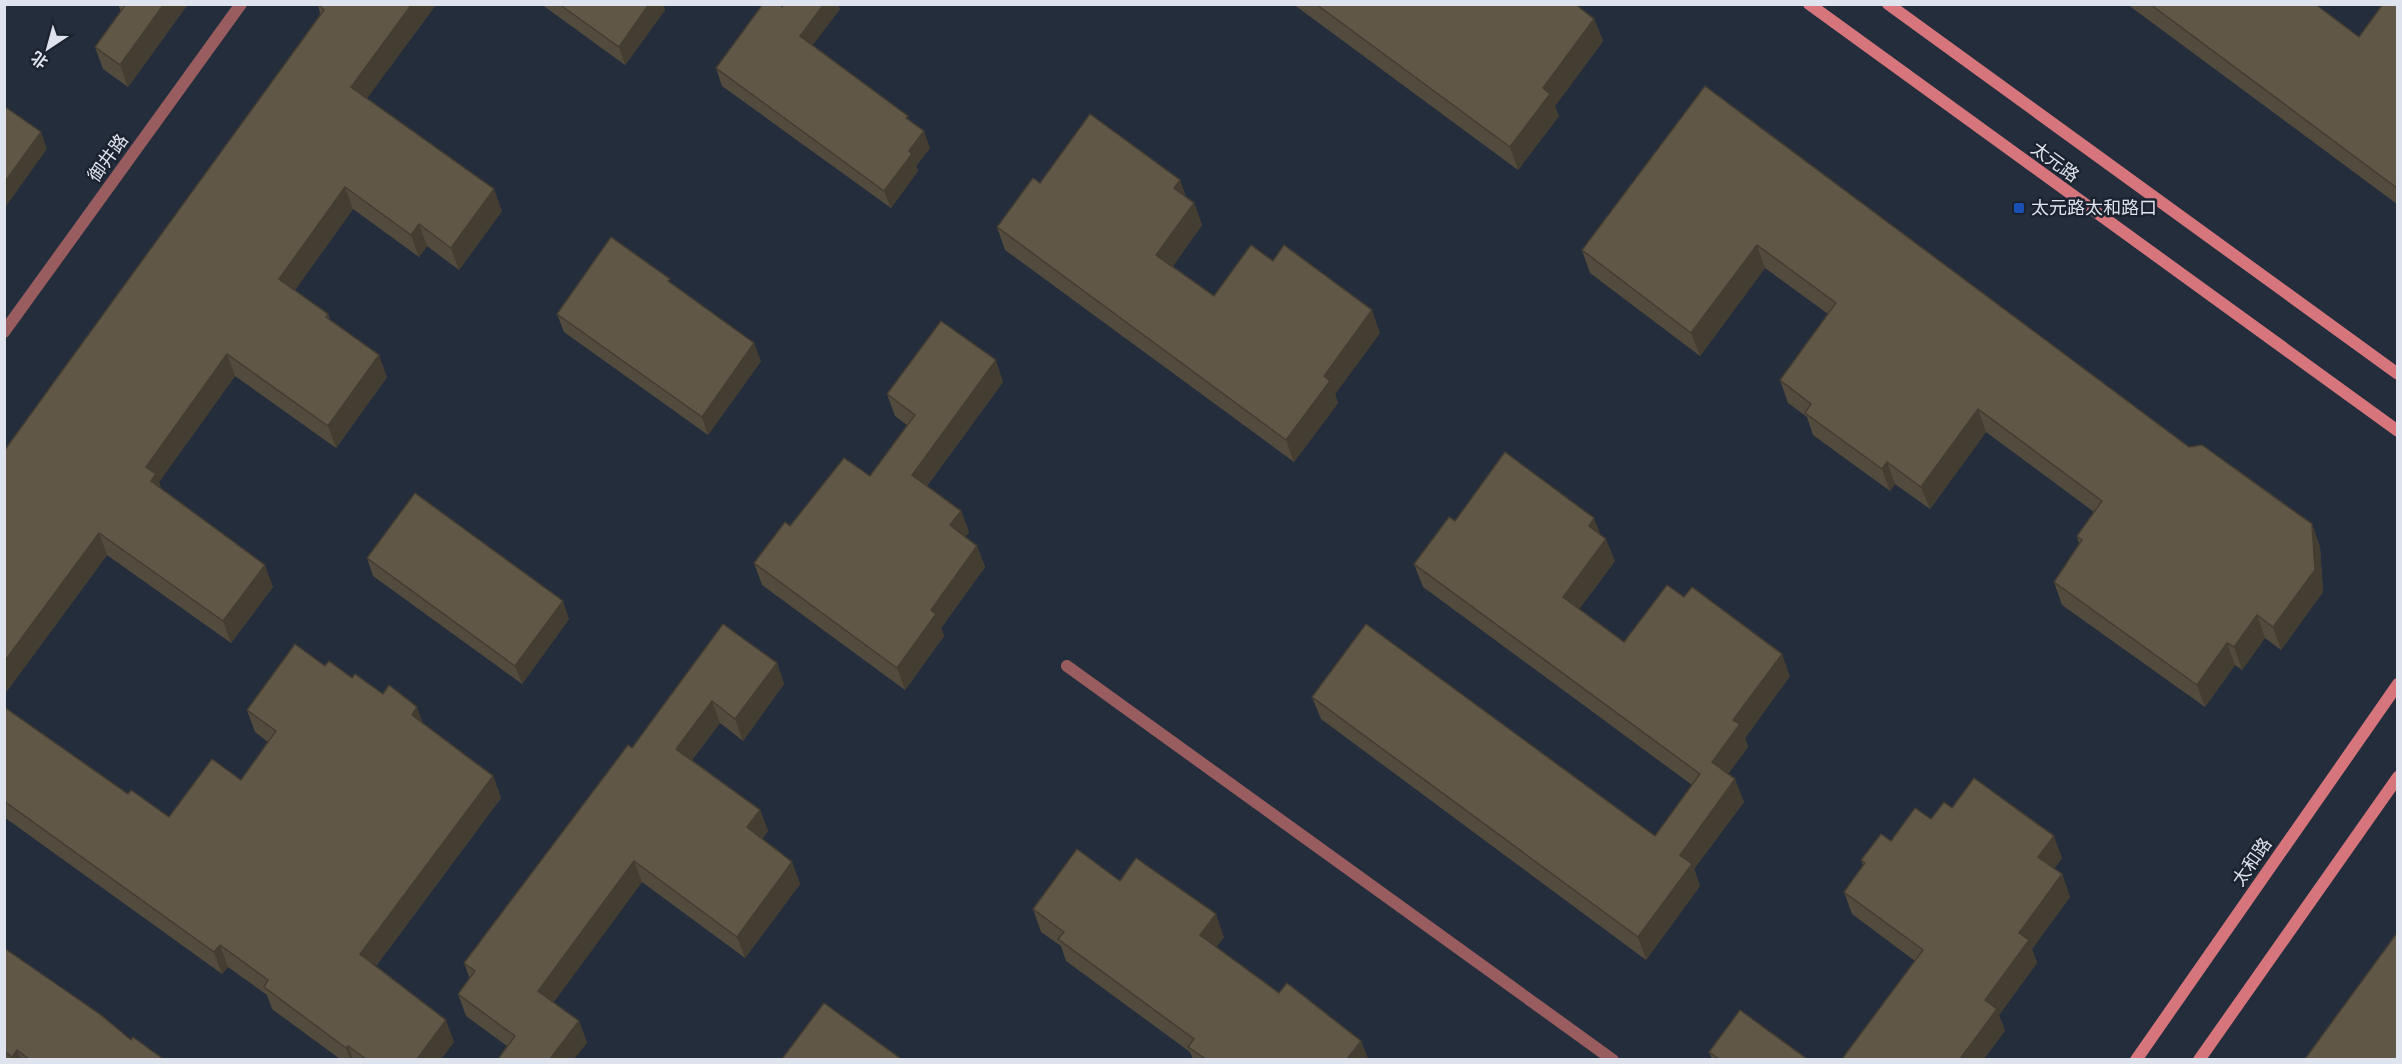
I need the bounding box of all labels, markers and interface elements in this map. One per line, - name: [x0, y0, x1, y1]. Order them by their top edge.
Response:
- north arrow: [18, 18, 78, 78]
- text: 北: [27, 47, 52, 73]
- street label: 御井路: [82, 129, 133, 186]
- street label: 太元路: [2027, 136, 2084, 187]
- place label: 太元路太和路口: [2031, 196, 2157, 219]
- marker: 太元路太和路口: [2012, 201, 2026, 215]
- street label: 太和路: [2227, 833, 2276, 890]

